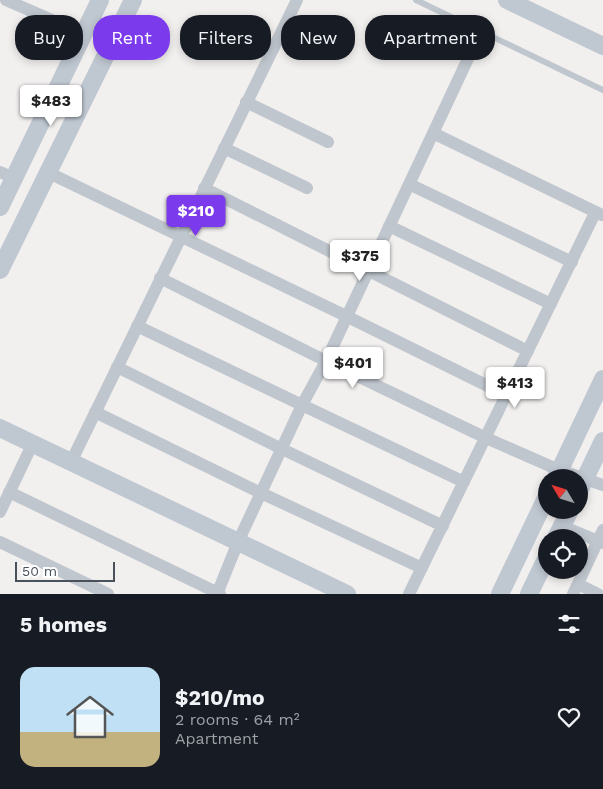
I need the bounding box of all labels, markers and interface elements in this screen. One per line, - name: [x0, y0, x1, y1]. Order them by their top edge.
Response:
- chip: Buy: [15, 15, 83, 60]
- chip: Rent: [93, 15, 170, 60]
- chip: Filters: [180, 15, 271, 60]
- chip: New: [281, 15, 355, 60]
- chip: Apartment: [365, 15, 495, 60]
- pin: $483: [21, 84, 81, 127]
- text: $483: [31, 91, 71, 110]
- pin: $210: [166, 194, 226, 237]
- text: $210: [178, 201, 215, 220]
- pin: $375: [330, 240, 390, 282]
- text: $375: [341, 246, 379, 265]
- pin: $401: [323, 346, 383, 389]
- text: $401: [334, 353, 372, 372]
- pin: $413: [485, 366, 545, 409]
- text: $413: [497, 373, 533, 392]
- north arrow: [538, 469, 588, 519]
- map controls: [538, 469, 588, 579]
- button: locate: [538, 529, 588, 579]
- scale bar: [15, 559, 115, 582]
- text: 50 m: [22, 563, 57, 579]
- icon: filters: [555, 610, 583, 638]
- text: 5 homes: [20, 612, 107, 637]
- text: $210/mo: [175, 685, 265, 710]
- icon: home: [60, 687, 120, 747]
- icon: heart: [555, 703, 583, 731]
- text: 2 rooms · 64 m²: [175, 710, 300, 729]
- text: Apartment: [175, 729, 258, 748]

